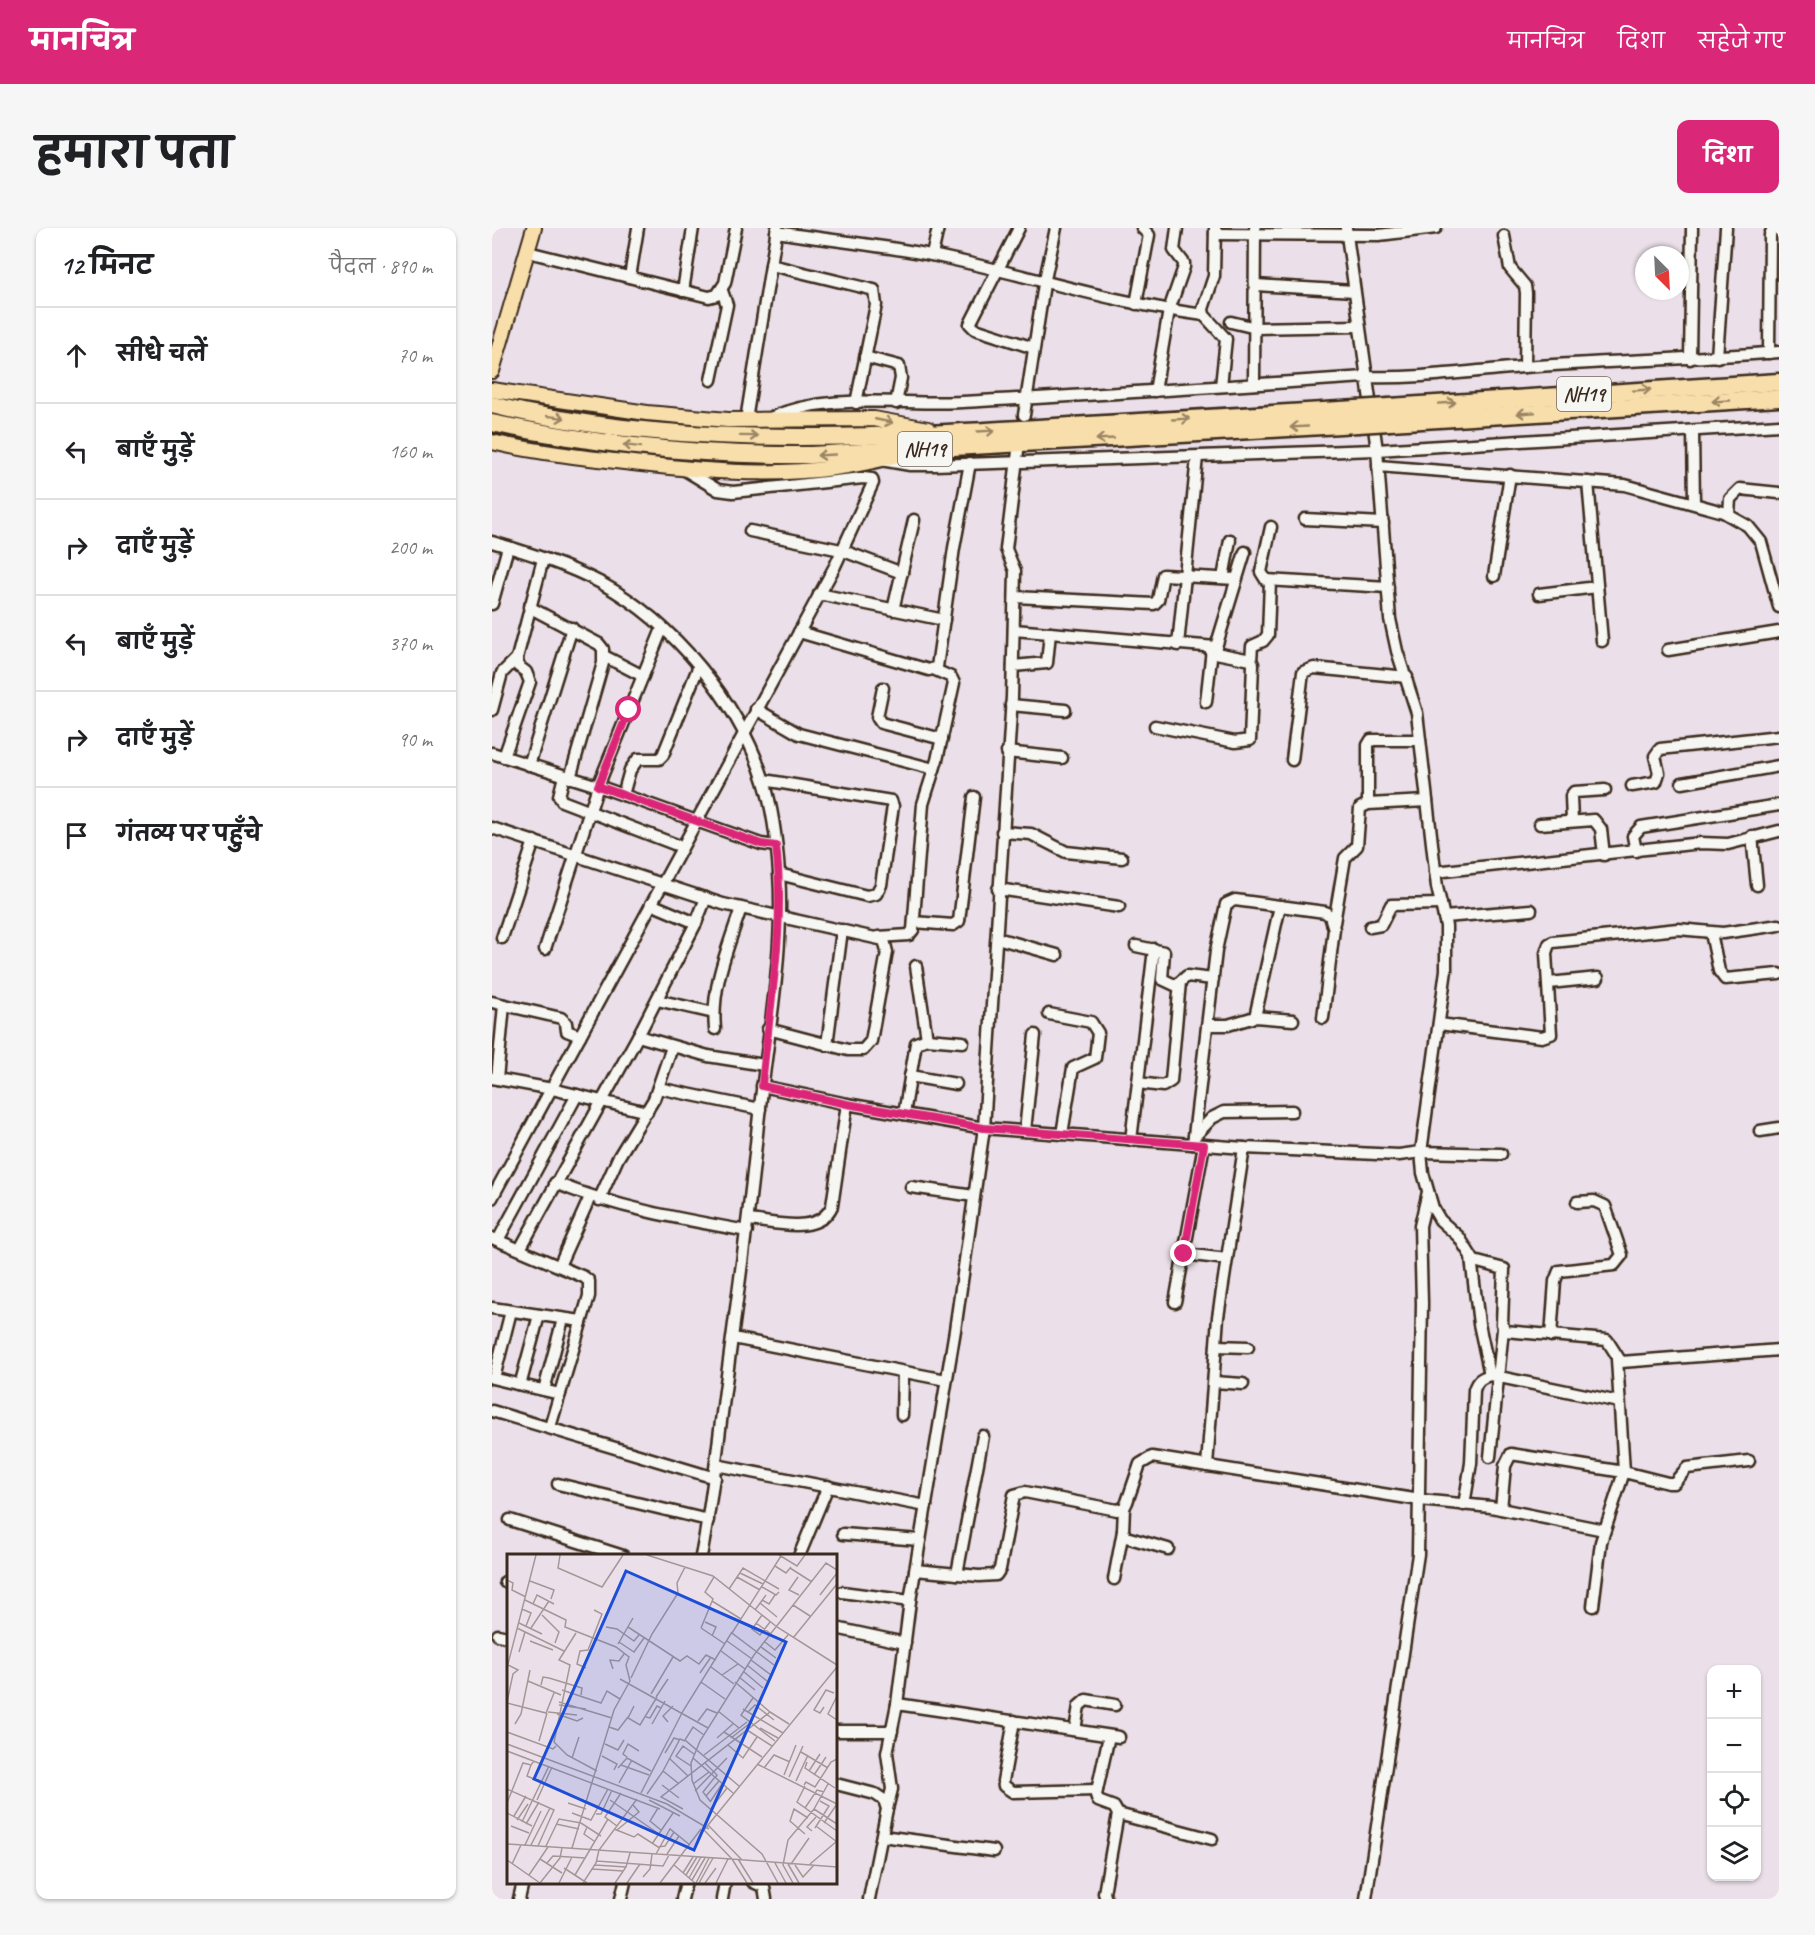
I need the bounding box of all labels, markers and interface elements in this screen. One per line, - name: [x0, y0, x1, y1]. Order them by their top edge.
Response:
- text: मानचित्र: [30, 23, 134, 58]
- text: मानचित्र: [1507, 28, 1584, 54]
- text: दिशा: [1617, 28, 1665, 54]
- text: सहेजे गए: [1698, 28, 1785, 54]
- button: दिशा: [1677, 120, 1779, 193]
- text: हमारा पता: [36, 127, 233, 180]
- north arrow: [1635, 246, 1689, 300]
- text: 12 मिनट: [60, 249, 153, 282]
- text: पैदल · 890 m: [329, 254, 432, 279]
- icon: ahead: [60, 339, 93, 372]
- text: सीधे चलें: [117, 340, 207, 368]
- text: 70 m: [398, 343, 432, 368]
- road number: NH19: [1557, 377, 1611, 411]
- one-way arrow: [1631, 384, 1651, 395]
- one-way arrow: [1711, 396, 1731, 407]
- one-way arrow: [1437, 397, 1457, 408]
- one-way arrow: [1516, 408, 1536, 419]
- one-way arrow: [545, 412, 565, 423]
- one-way arrow: [1170, 413, 1190, 424]
- one-way arrow: [874, 416, 894, 427]
- one-way arrow: [1290, 422, 1310, 433]
- one-way arrow: [976, 425, 996, 436]
- one-way arrow: [739, 431, 759, 442]
- road number: NH19: [898, 432, 952, 466]
- one-way arrow: [1095, 434, 1115, 445]
- icon: left: [60, 435, 93, 468]
- text: बाएँ मुड़ें: [117, 436, 194, 464]
- text: 160 m: [389, 439, 432, 464]
- one-way arrow: [622, 440, 642, 451]
- one-way arrow: [817, 449, 837, 460]
- icon: right: [60, 531, 93, 564]
- text: दाएँ मुड़ें: [117, 532, 193, 560]
- text: 200 m: [389, 535, 432, 560]
- icon: left: [60, 627, 93, 660]
- text: बाएँ मुड़ें: [117, 628, 194, 656]
- text: 370 m: [389, 631, 432, 656]
- route start: [615, 696, 641, 722]
- icon: right: [60, 723, 93, 756]
- text: दाएँ मुड़ें: [117, 724, 193, 752]
- text: 90 m: [398, 727, 432, 752]
- icon: arrive: [60, 819, 93, 852]
- text: गंतव्य पर पहुँचे: [117, 820, 261, 848]
- route end: [1170, 1240, 1196, 1266]
- inset map: [507, 1554, 837, 1884]
- map controls: [1707, 1665, 1761, 1881]
- button: +: [1707, 1665, 1761, 1719]
- button: −: [1707, 1719, 1761, 1773]
- button: locate: [1707, 1773, 1761, 1827]
- button: layers: [1707, 1827, 1761, 1881]

